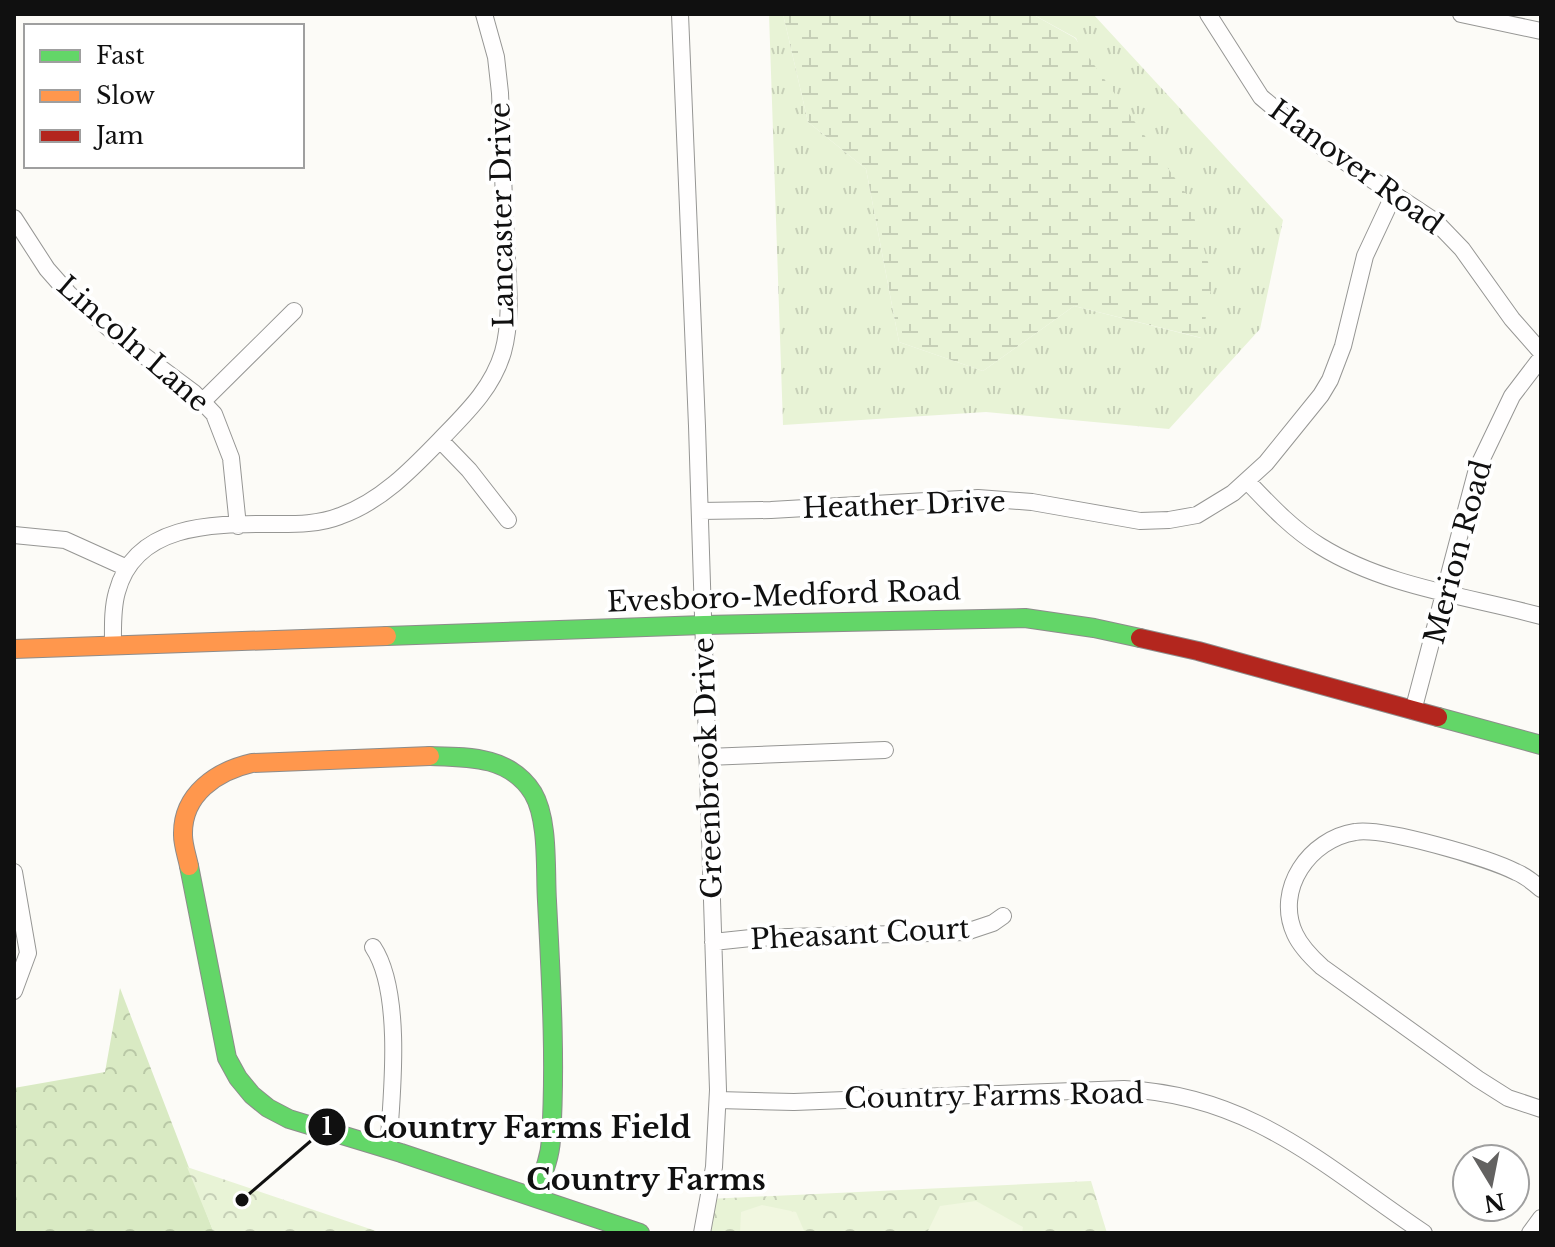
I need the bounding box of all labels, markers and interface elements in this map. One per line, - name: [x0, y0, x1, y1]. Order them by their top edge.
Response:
- legend: [24, 24, 304, 168]
- text: Fast: [96, 41, 144, 70]
- text: Slow: [96, 81, 155, 110]
- street label: Hanover Road: [1262, 92, 1450, 242]
- street label: Lancaster Drive: [483, 102, 521, 328]
- text: Jam: [93, 121, 144, 150]
- street label: Lincoln Lane: [50, 268, 216, 420]
- street label: Merion Road: [1417, 456, 1499, 648]
- street label: Heather Drive: [802, 484, 1006, 526]
- street label: Evesboro-Medford Road: [606, 572, 962, 620]
- street label: Greenbrook Drive: [686, 637, 730, 899]
- street label: Pheasant Court: [749, 911, 971, 957]
- street label: Country Farms Road: [844, 1076, 1144, 1116]
- callout: Country Farms Field: [307, 1100, 708, 1154]
- text: Country Farms Field: [363, 1109, 691, 1146]
- text: 1: [322, 1112, 332, 1141]
- north arrow: [1451, 1143, 1531, 1223]
- district label: Country Farms: [526, 1161, 766, 1198]
- text: N: [1482, 1187, 1507, 1217]

